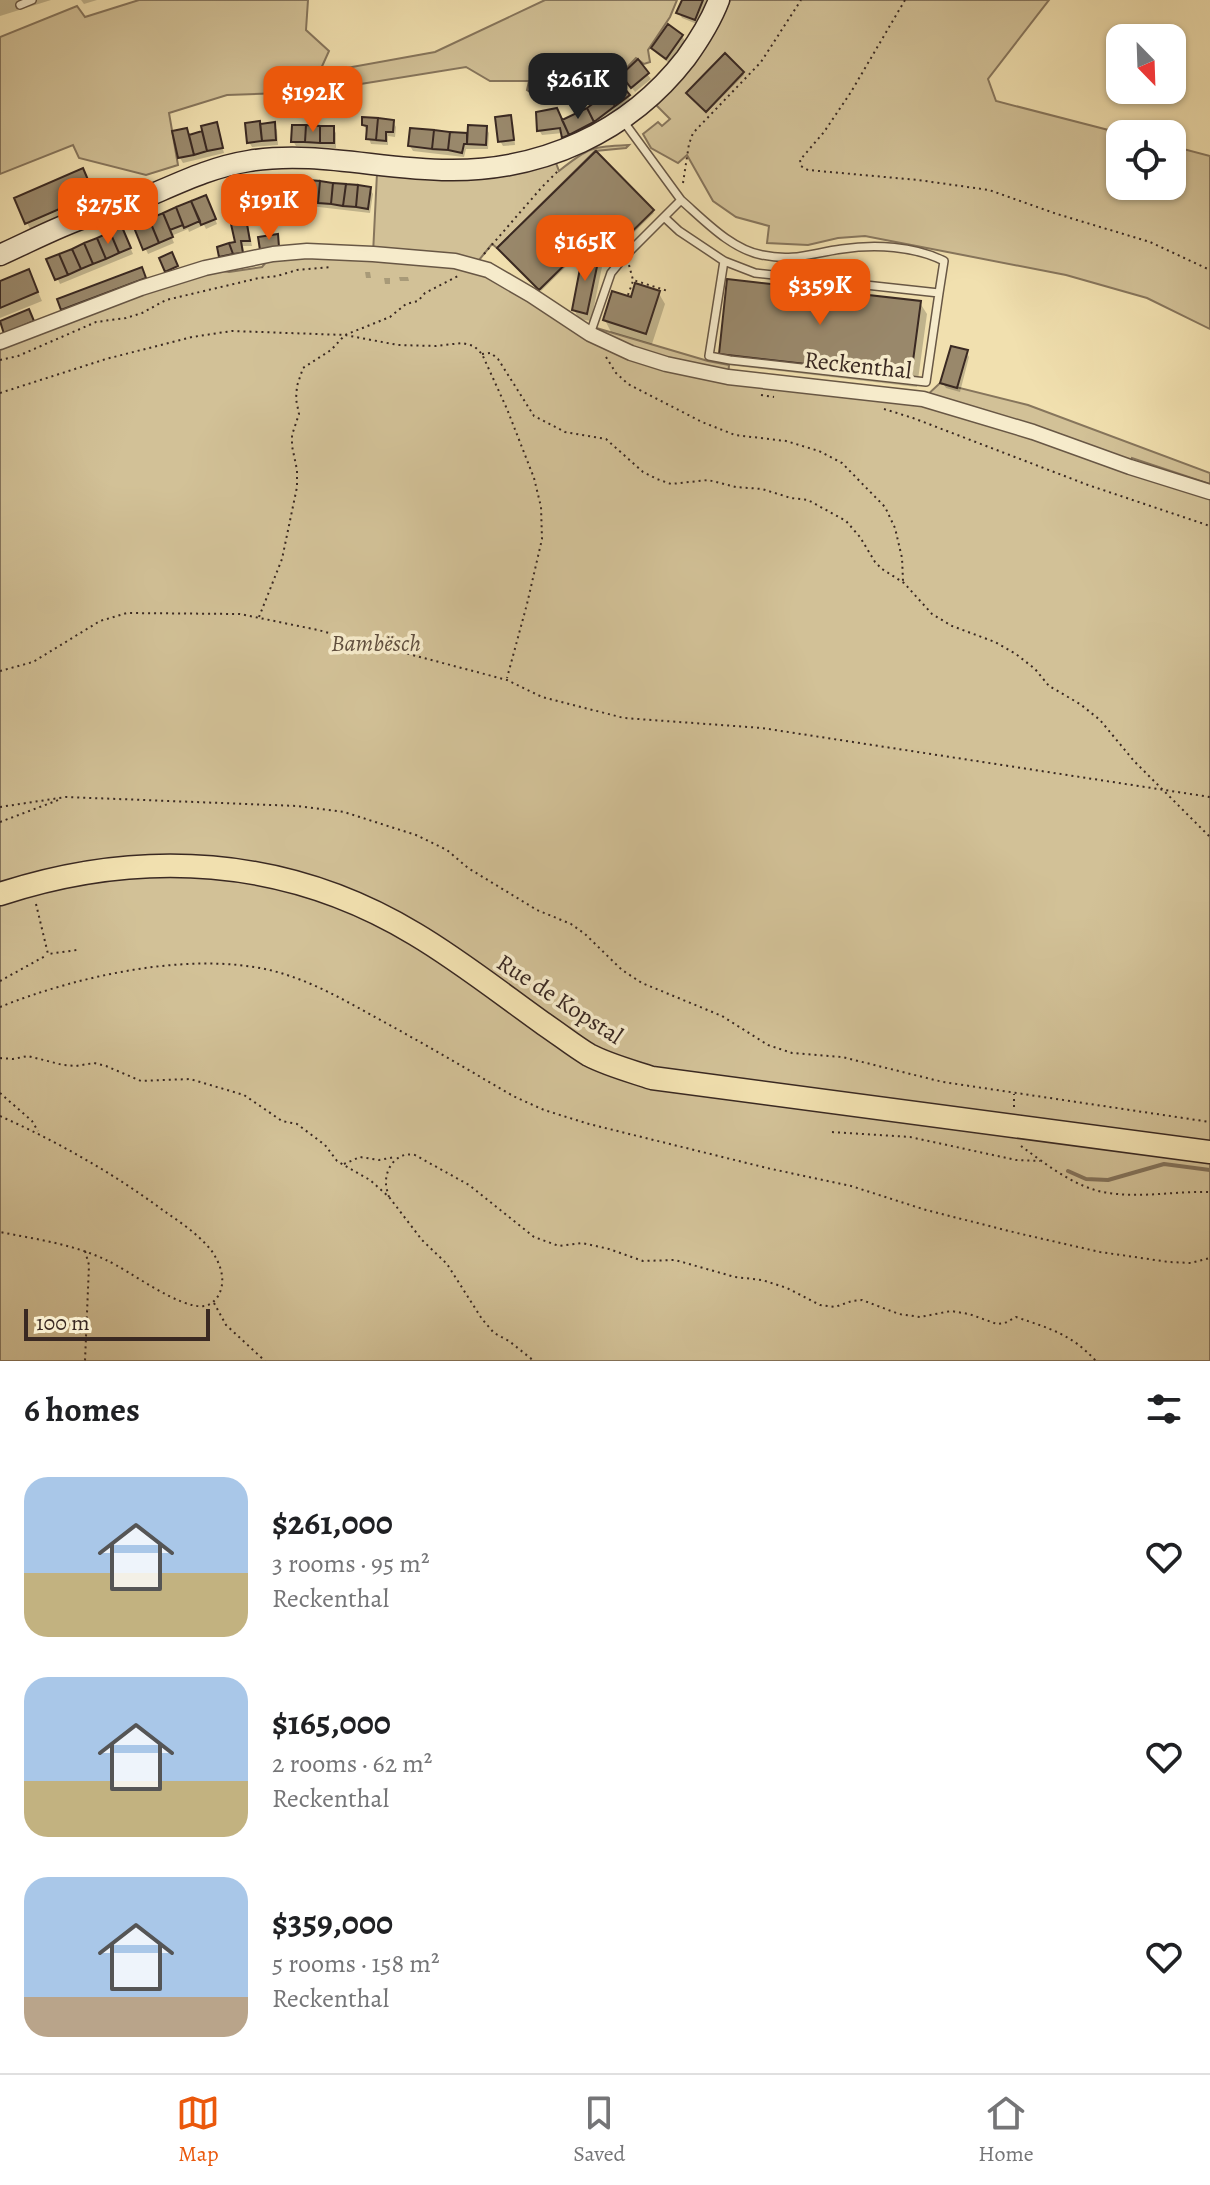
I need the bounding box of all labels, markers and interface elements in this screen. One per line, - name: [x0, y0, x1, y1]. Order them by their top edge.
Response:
- north arrow: [1106, 24, 1186, 104]
- map controls: [1106, 24, 1186, 200]
- pin: $261K: [522, 53, 634, 121]
- text: $261K: [546, 61, 610, 96]
- pin: $192K: [257, 66, 369, 134]
- text: $192K: [281, 74, 345, 109]
- button: locate: [1106, 120, 1186, 200]
- pin: $191K: [213, 174, 325, 242]
- pin: $275K: [52, 178, 164, 246]
- text: $191K: [239, 182, 299, 217]
- text: $275K: [76, 186, 140, 221]
- pin: $165K: [529, 215, 641, 283]
- text: $165K: [554, 223, 616, 258]
- pin: $359K: [764, 259, 876, 327]
- text: $359K: [788, 267, 852, 302]
- street label: Reckenthal: [803, 343, 914, 387]
- park label: Bambësch: [331, 627, 421, 659]
- street label: Rue de Kopstal: [491, 946, 629, 1052]
- scale bar: [24, 1305, 210, 1341]
- text: 100 m: [36, 1308, 90, 1338]
- text: 6 homes: [24, 1386, 140, 1433]
- icon: filters: [1142, 1387, 1186, 1431]
- text: $261,000: [272, 1499, 393, 1546]
- icon: home: [88, 1509, 184, 1605]
- icon: heart: [1142, 1535, 1186, 1579]
- text: 3 rooms · 95 m²: [272, 1546, 429, 1581]
- text: Reckenthal: [272, 1581, 389, 1616]
- text: $165,000: [272, 1699, 391, 1746]
- icon: home: [88, 1709, 184, 1805]
- icon: heart: [1142, 1735, 1186, 1779]
- text: 2 rooms · 62 m²: [272, 1746, 432, 1781]
- text: Reckenthal: [272, 1781, 389, 1816]
- text: $359,000: [272, 1899, 393, 1946]
- icon: home: [88, 1909, 184, 2005]
- icon: heart: [1142, 1935, 1186, 1979]
- text: 5 rooms · 158 m²: [272, 1946, 439, 1981]
- text: Reckenthal: [272, 1981, 389, 2016]
- tab: Map: [176, 2091, 220, 2169]
- tab: Saved: [573, 2091, 625, 2169]
- tab: Home: [978, 2091, 1034, 2169]

